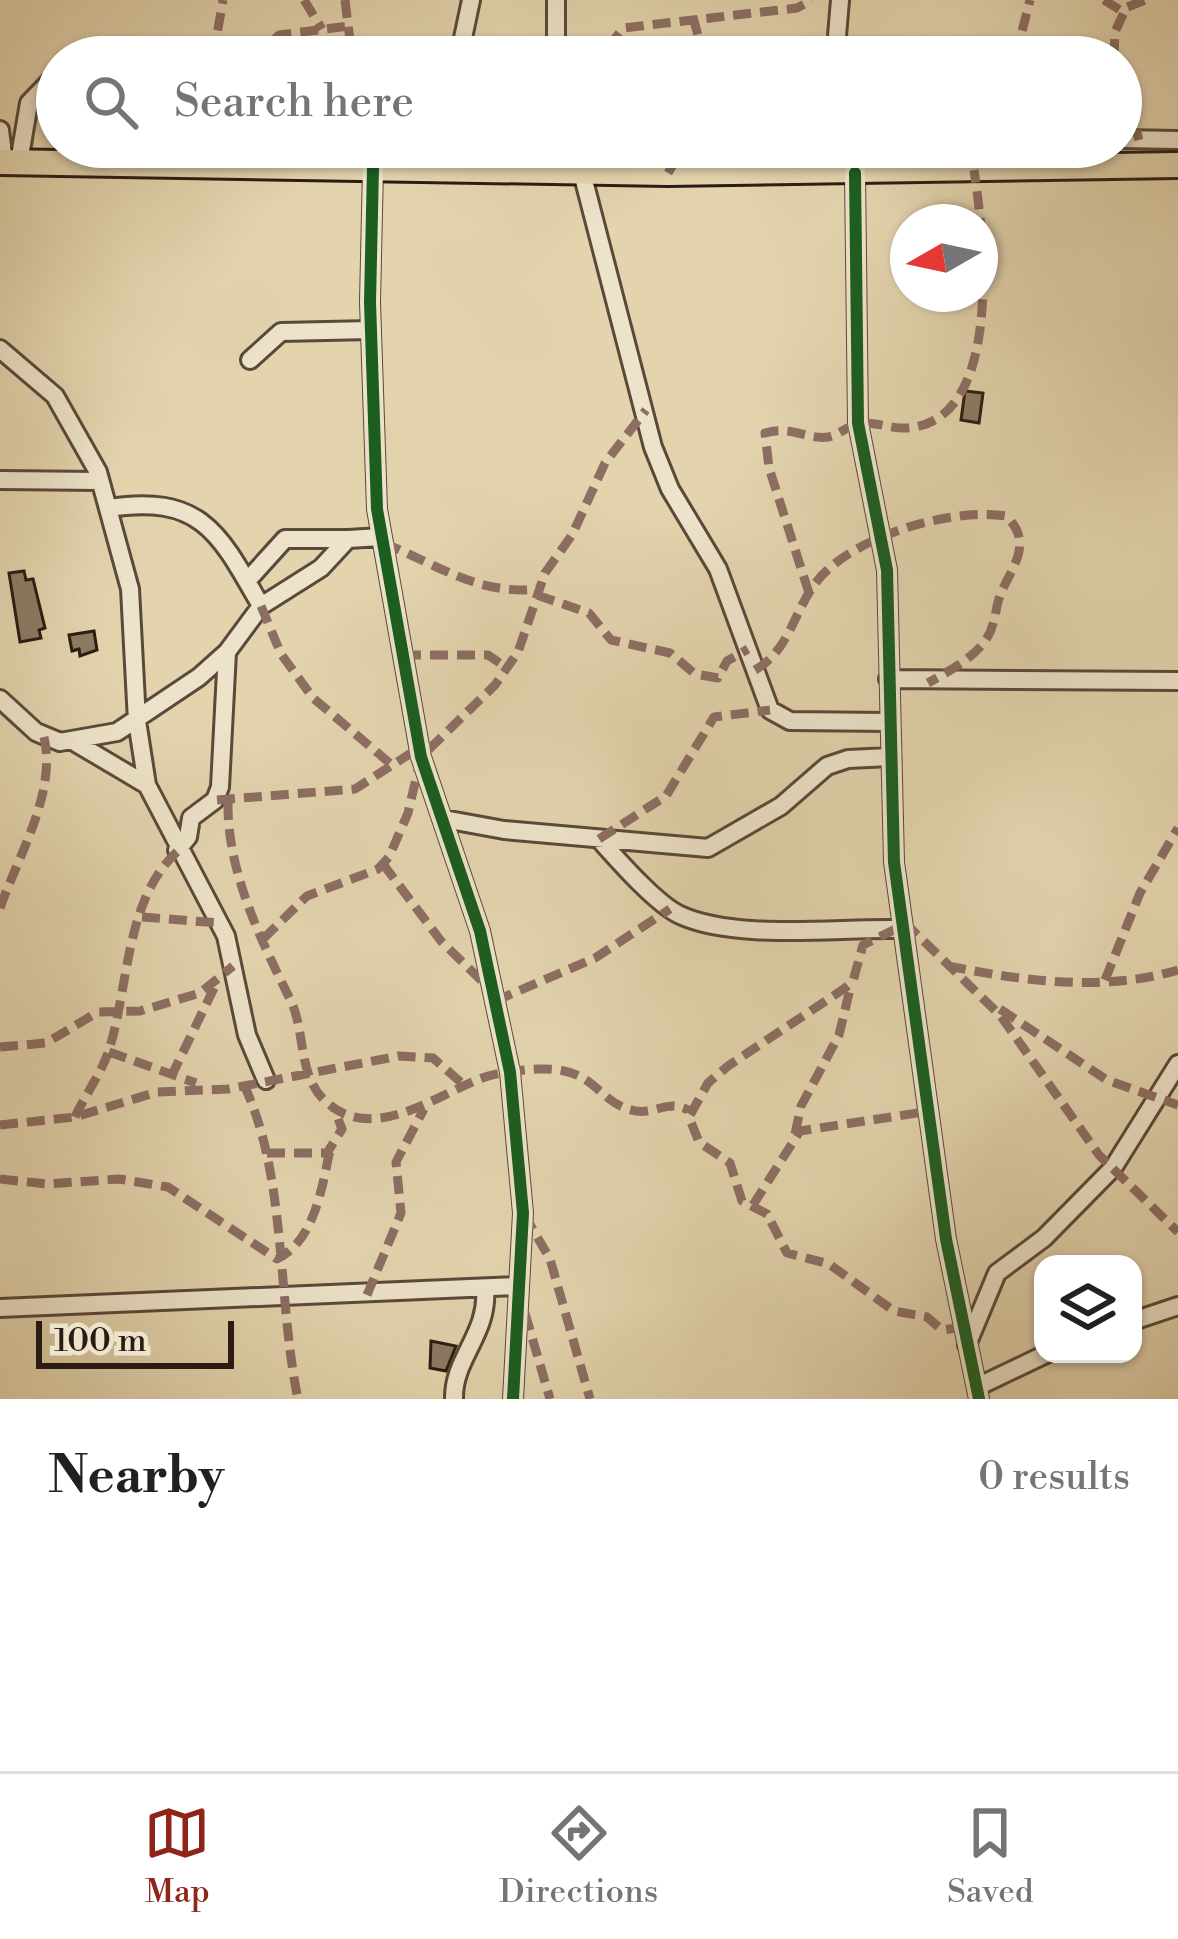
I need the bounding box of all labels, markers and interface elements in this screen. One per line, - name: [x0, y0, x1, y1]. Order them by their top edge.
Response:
- search box: [36, 36, 1142, 168]
- icon: search: [78, 69, 144, 135]
- text: Search here: [174, 74, 414, 131]
- north arrow: [890, 204, 998, 312]
- map controls: [1034, 1255, 1142, 1363]
- button: layers: [1034, 1255, 1142, 1363]
- scale bar: [36, 1315, 234, 1368]
- text: 100 m: [54, 1321, 147, 1362]
- text: Nearby: [48, 1445, 224, 1509]
- text: 0 results: [978, 1453, 1130, 1502]
- tab: Map: [144, 1800, 210, 1913]
- tab: Directions: [499, 1800, 658, 1913]
- tab: Saved: [947, 1800, 1034, 1913]

